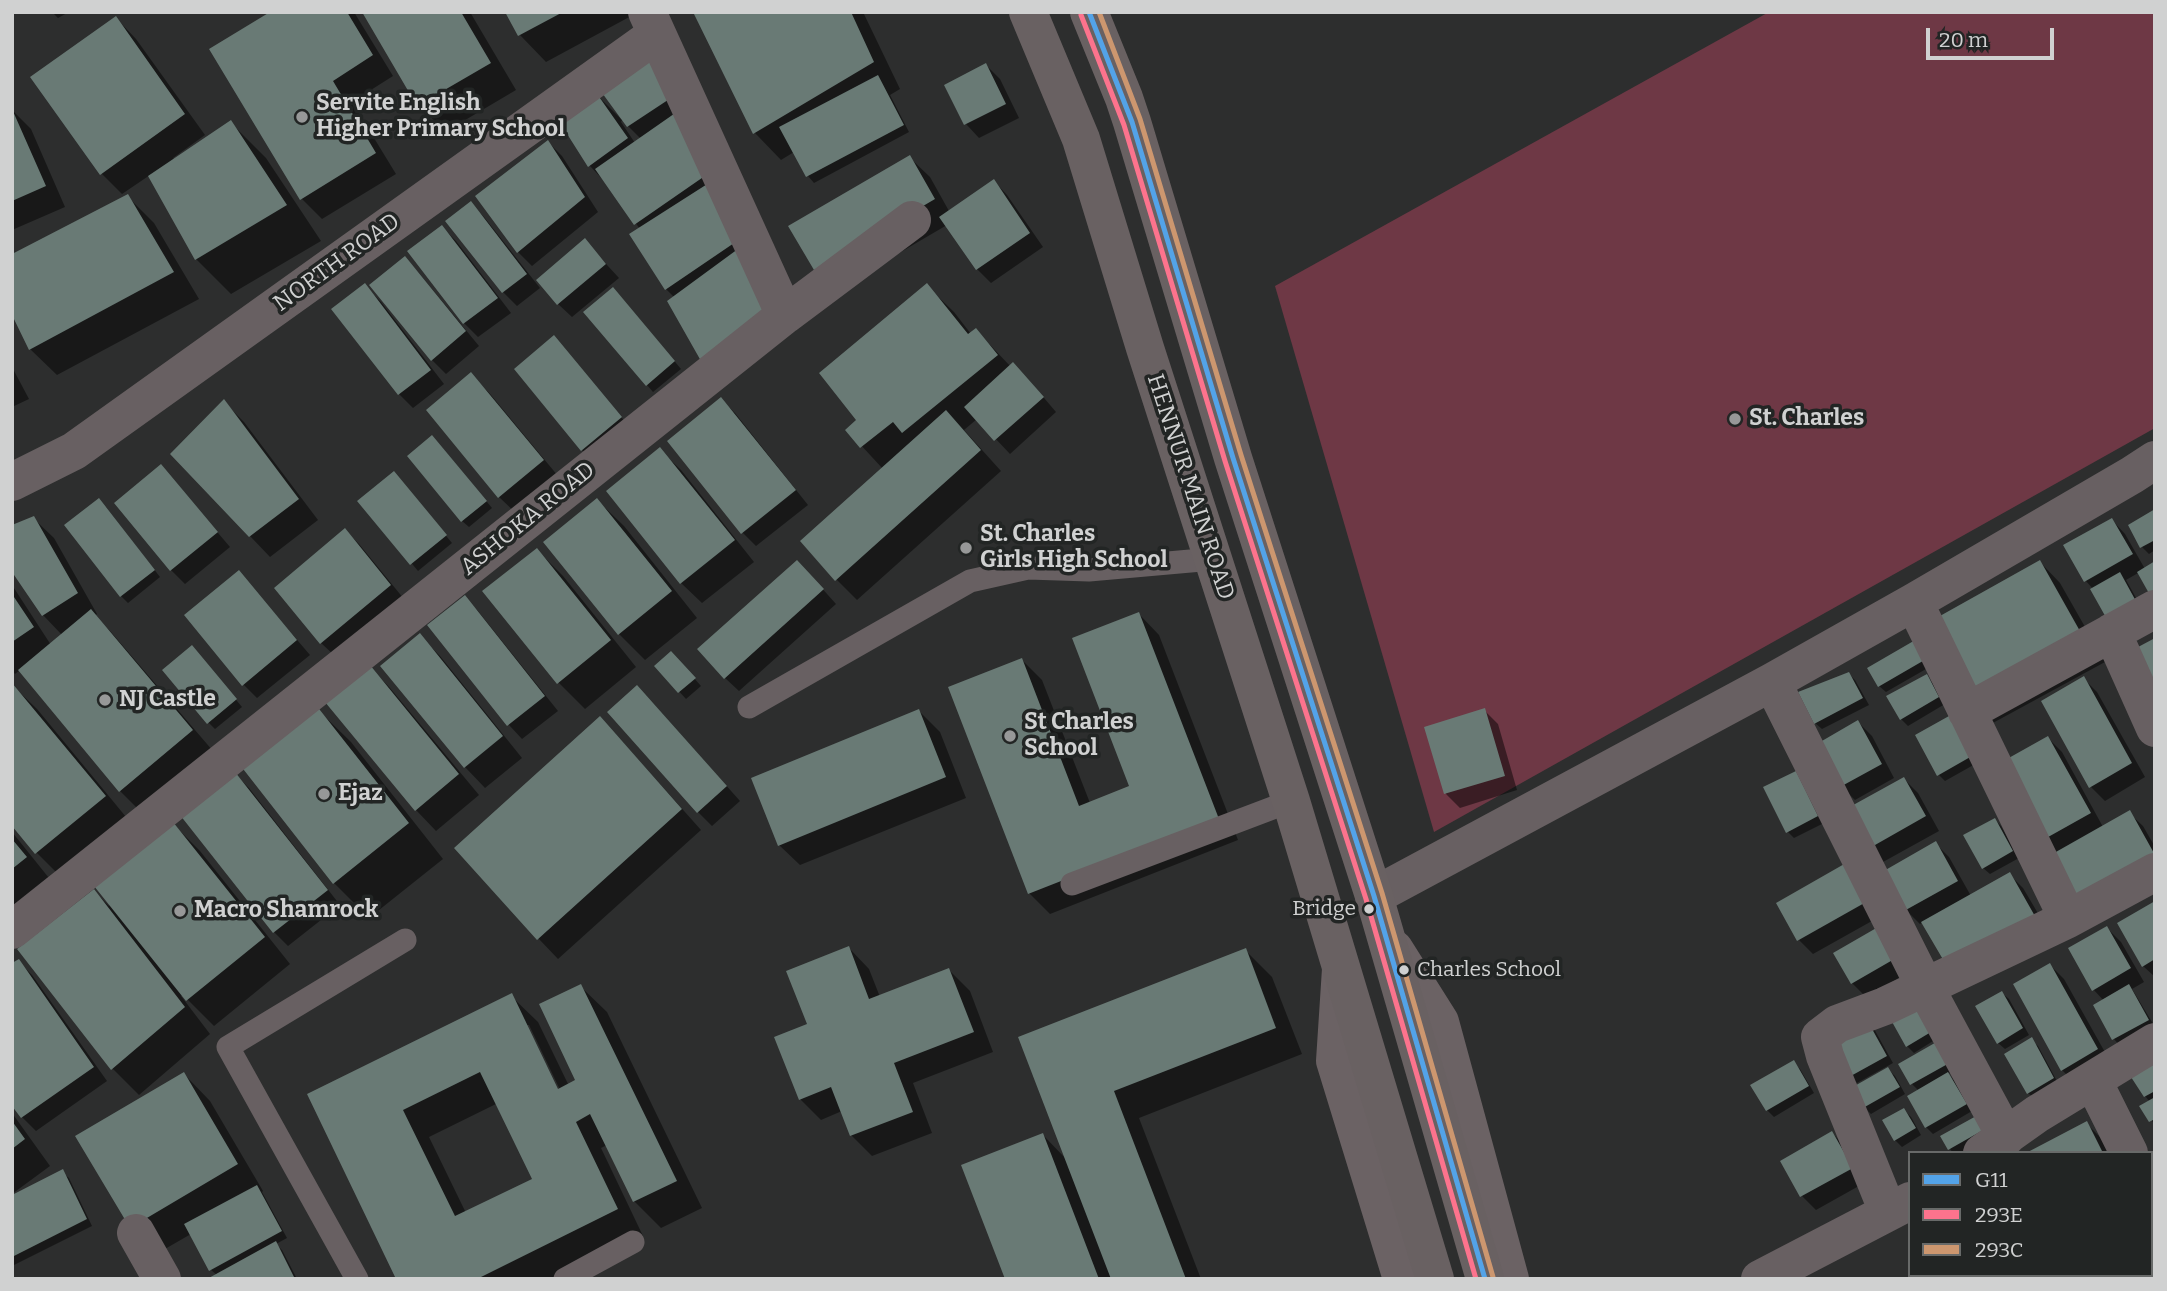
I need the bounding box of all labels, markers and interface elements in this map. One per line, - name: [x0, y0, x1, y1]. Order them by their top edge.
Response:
- scale bar: [1929, 14, 2057, 58]
- text: 20 m: [1939, 27, 1988, 53]
- place label: Servite English Higher Primary School: [316, 90, 565, 144]
- marker: Servite English Higher Primary School: [294, 109, 310, 125]
- street label: NORTH ROAD: [269, 208, 405, 318]
- street label: HENNUR MAIN ROAD: [1141, 371, 1239, 603]
- place label: St. Charles: [1749, 405, 1864, 433]
- marker: St. Charles: [1727, 411, 1743, 427]
- street label: ASHOKA ROAD: [455, 456, 601, 582]
- place label: St. Charles Girls High School: [980, 521, 1168, 575]
- marker: St. Charles Girls High School: [958, 540, 974, 556]
- place label: NJ Castle: [119, 686, 216, 714]
- marker: NJ Castle: [97, 692, 113, 708]
- place label: St Charles School: [1024, 709, 1134, 763]
- marker: St Charles School: [1002, 728, 1018, 744]
- place label: Ejaz: [338, 780, 383, 808]
- marker: Ejaz: [316, 786, 332, 802]
- place label: Bridge: [1292, 896, 1356, 922]
- place label: Macro Shamrock: [194, 897, 378, 925]
- marker: Bridge: [1362, 902, 1376, 916]
- marker: Macro Shamrock: [172, 903, 188, 919]
- place label: Charles School: [1417, 957, 1561, 983]
- marker: Charles School: [1397, 963, 1411, 977]
- legend: [1908, 1151, 2153, 1277]
- text: G11: [1975, 1167, 2008, 1193]
- text: 293E: [1975, 1202, 2023, 1228]
- text: 293C: [1975, 1237, 2023, 1263]

